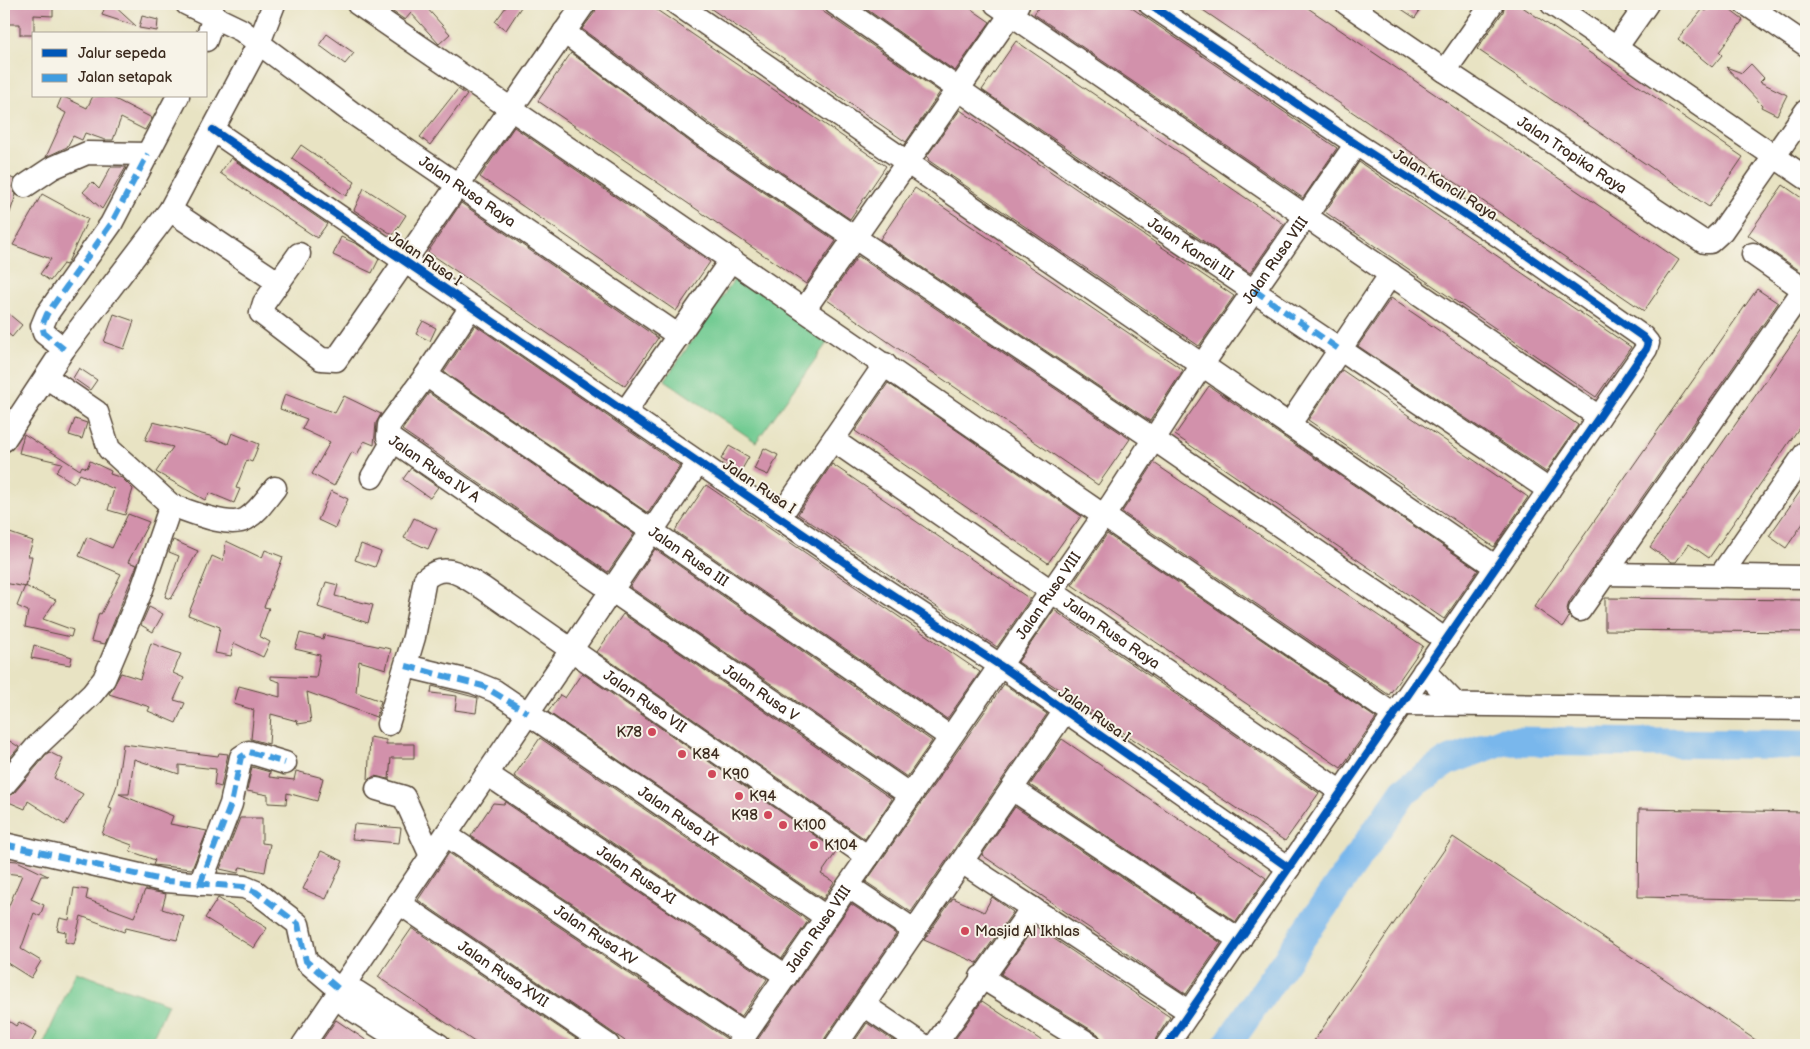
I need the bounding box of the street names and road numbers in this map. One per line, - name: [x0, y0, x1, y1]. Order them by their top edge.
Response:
- street label: Jalan Tropika Raya: [1514, 112, 1631, 198]
- street label: Jalan Kancil Raya: [1389, 145, 1501, 225]
- street label: Jalan Rusa Raya: [415, 152, 520, 231]
- street label: Jalan Kancil III: [1144, 213, 1238, 285]
- street label: Jalan Rusa VIII: [1238, 213, 1312, 308]
- street label: Jalan Rusa I: [385, 228, 465, 291]
- street label: Jalan Rusa IV A: [385, 431, 484, 507]
- street label: Jalan Rusa I: [719, 456, 799, 519]
- street label: Jalan Rusa III: [645, 522, 733, 591]
- street label: Jalan Rusa VIII: [1011, 548, 1085, 643]
- street label: Jalan Rusa Raya: [1060, 593, 1164, 673]
- street label: Jalan Rusa V: [719, 660, 803, 726]
- street label: Jalan Rusa VII: [600, 665, 691, 737]
- street label: Jalan Rusa I: [1054, 683, 1134, 747]
- street label: Jalan Rusa IX: [634, 782, 722, 850]
- street label: Jalan Rusa XI: [593, 841, 680, 908]
- street label: Jalan Rusa VIII: [781, 881, 855, 976]
- street label: Jalan Rusa XV: [550, 900, 641, 970]
- street label: Jalan Rusa XVII: [454, 936, 552, 1012]

